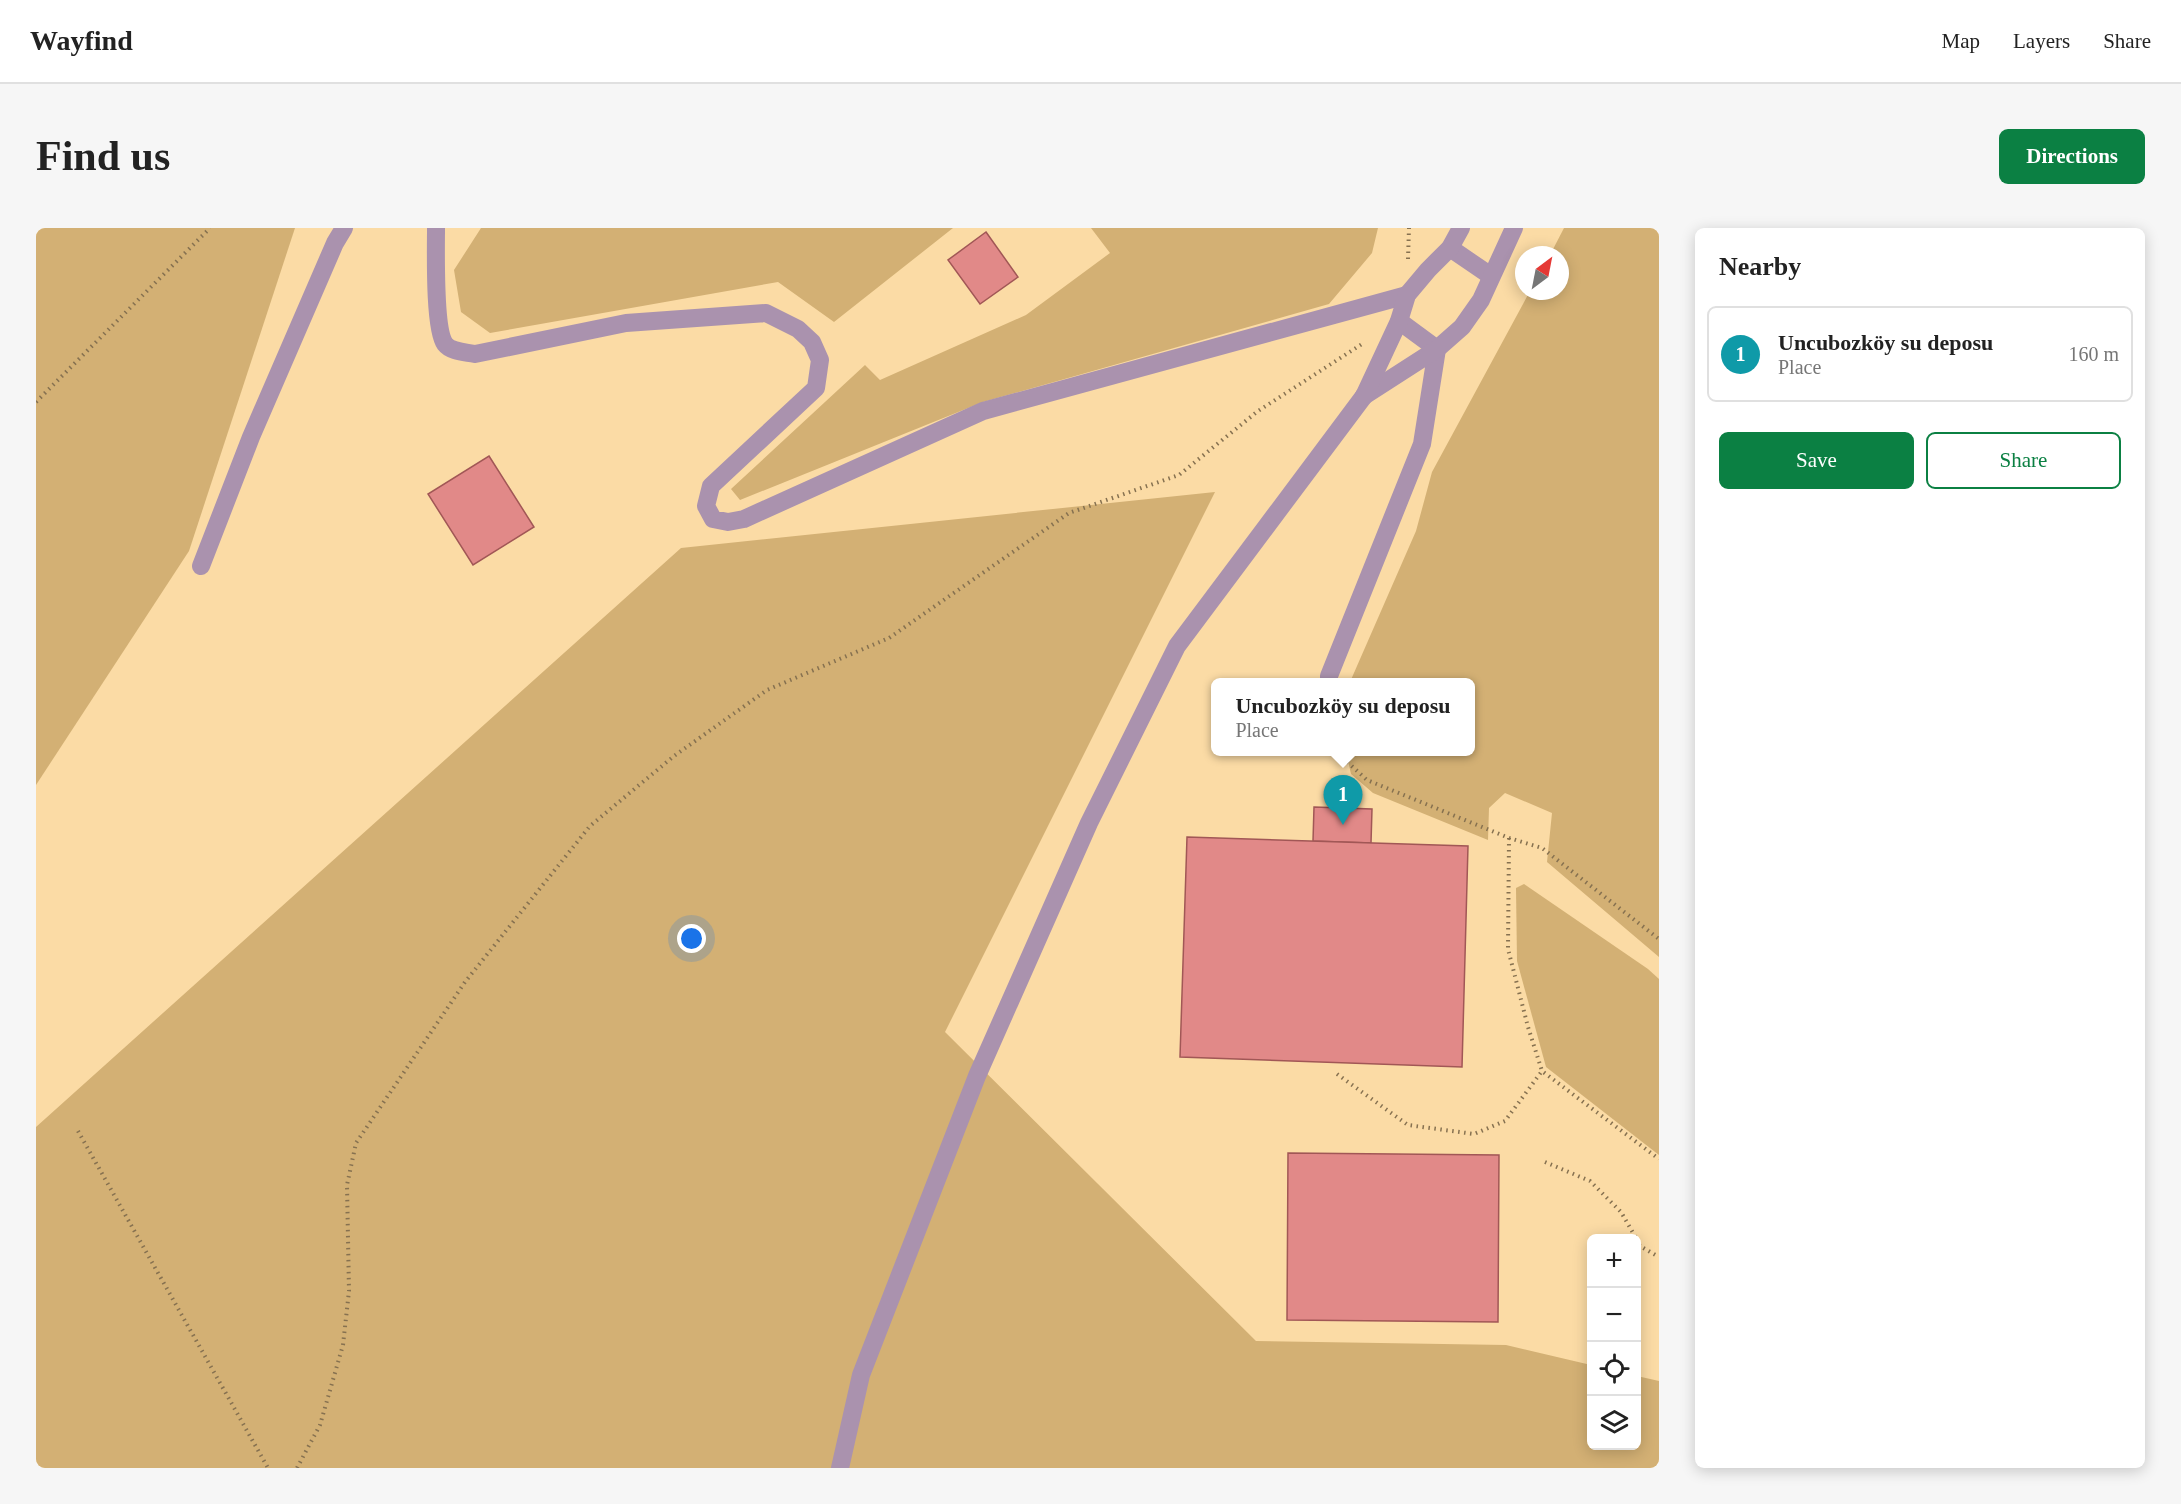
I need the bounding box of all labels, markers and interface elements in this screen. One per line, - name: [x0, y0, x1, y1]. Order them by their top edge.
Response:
- text: Wayfind: [30, 25, 133, 56]
- text: Map: [1942, 29, 1980, 53]
- text: Layers: [2013, 29, 2070, 53]
- text: Share: [2103, 29, 2151, 53]
- button: Directions: [1999, 129, 2145, 184]
- text: Find us: [36, 133, 170, 179]
- north arrow: [1515, 246, 1569, 300]
- text: Nearby: [1719, 252, 1801, 281]
- text: Uncubozköy su deposu: [1778, 330, 1993, 355]
- text: 1: [1736, 343, 1746, 365]
- text: 160 m: [2068, 343, 2119, 365]
- text: Place: [1778, 356, 1821, 378]
- button: Save: [1719, 432, 1914, 489]
- button: Share: [1926, 432, 2121, 489]
- popup: [1211, 678, 1475, 756]
- text: Uncubozköy su deposu: [1235, 693, 1451, 718]
- text: Place: [1235, 719, 1279, 741]
- pin: 1: [1324, 776, 1362, 825]
- your location: [677, 924, 706, 953]
- map controls: [1587, 1234, 1641, 1450]
- button: +: [1587, 1234, 1641, 1288]
- button: −: [1587, 1288, 1641, 1342]
- button: locate: [1587, 1342, 1641, 1396]
- button: layers: [1587, 1396, 1641, 1450]

